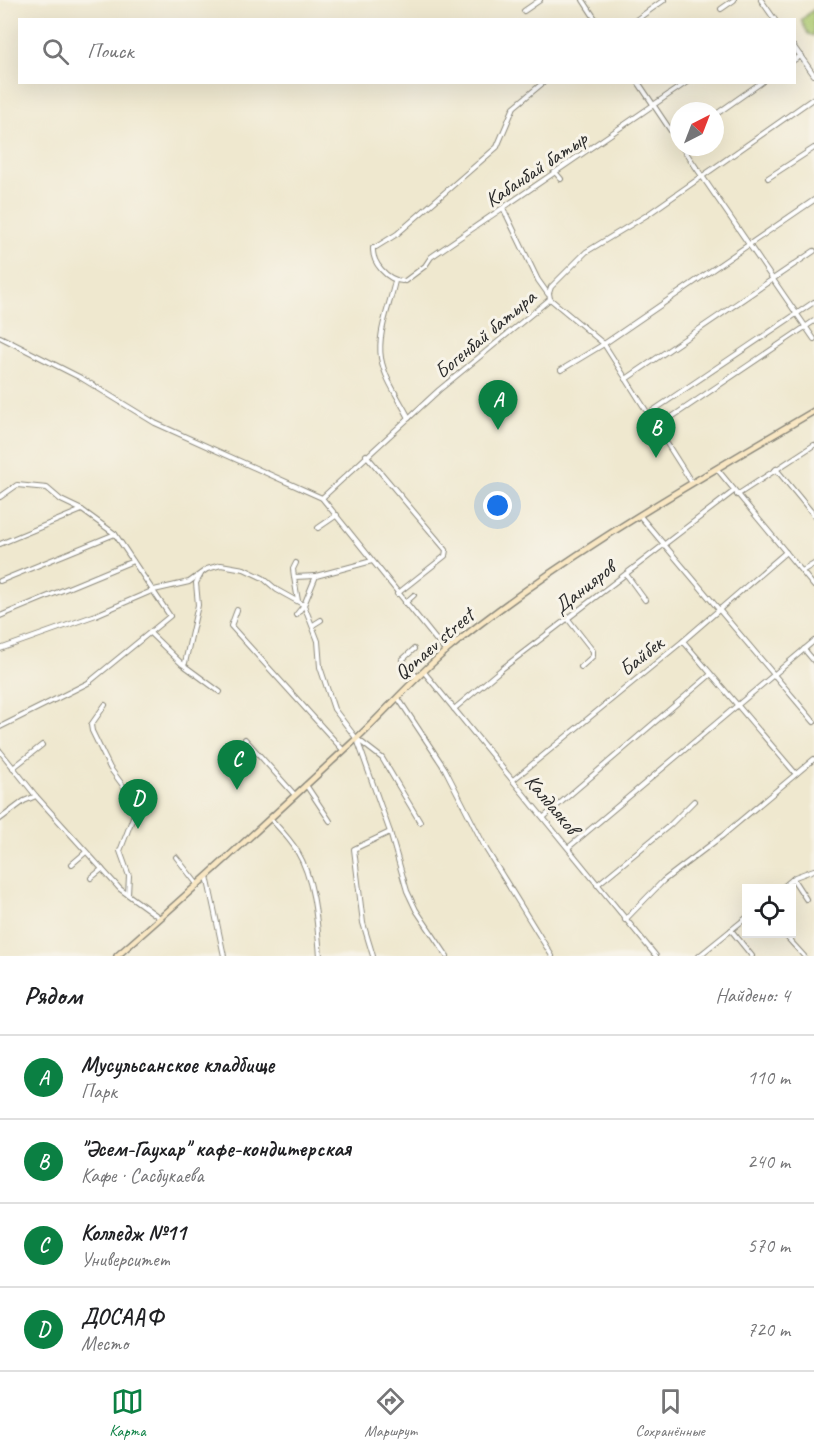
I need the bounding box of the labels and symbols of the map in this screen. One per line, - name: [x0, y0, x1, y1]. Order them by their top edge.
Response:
- north arrow: [670, 102, 724, 156]
- street label: Кабанбай батыр: [480, 125, 593, 213]
- street label: Богенбай батыра: [429, 283, 542, 384]
- pin: A: [478, 380, 518, 430]
- pin: B: [636, 408, 676, 458]
- your location: [483, 491, 512, 520]
- street label: Данияров: [548, 552, 624, 619]
- street label: Qonaev street: [389, 600, 481, 686]
- street label: Байбек: [614, 629, 670, 682]
- pin: C: [218, 740, 256, 790]
- street label: Калдаяков: [519, 769, 588, 843]
- pin: D: [118, 780, 158, 829]

